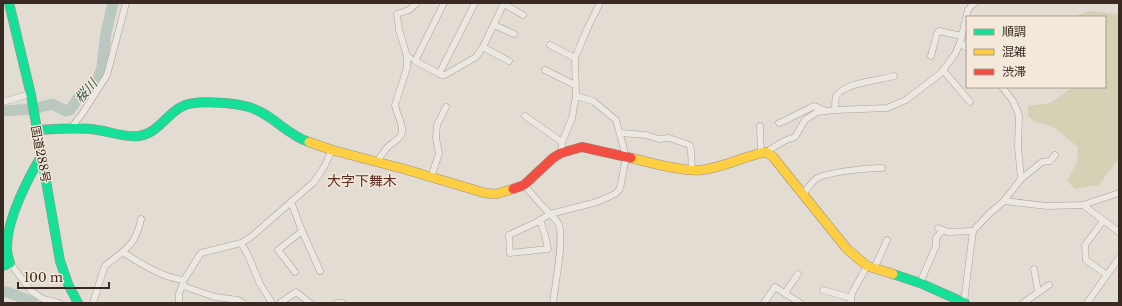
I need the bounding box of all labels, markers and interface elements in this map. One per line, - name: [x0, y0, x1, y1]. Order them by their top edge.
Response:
- legend: [966, 16, 1106, 88]
- text: 順調: [1002, 24, 1026, 39]
- text: 混雑: [1002, 44, 1026, 59]
- text: 渋滞: [1002, 64, 1026, 79]
- water label: 桜川: [71, 74, 102, 106]
- street label: 国道288号: [28, 124, 54, 184]
- district label: 大字下舞木: [327, 172, 397, 190]
- scale bar: [18, 264, 109, 290]
- text: 100 m: [24, 270, 63, 285]

